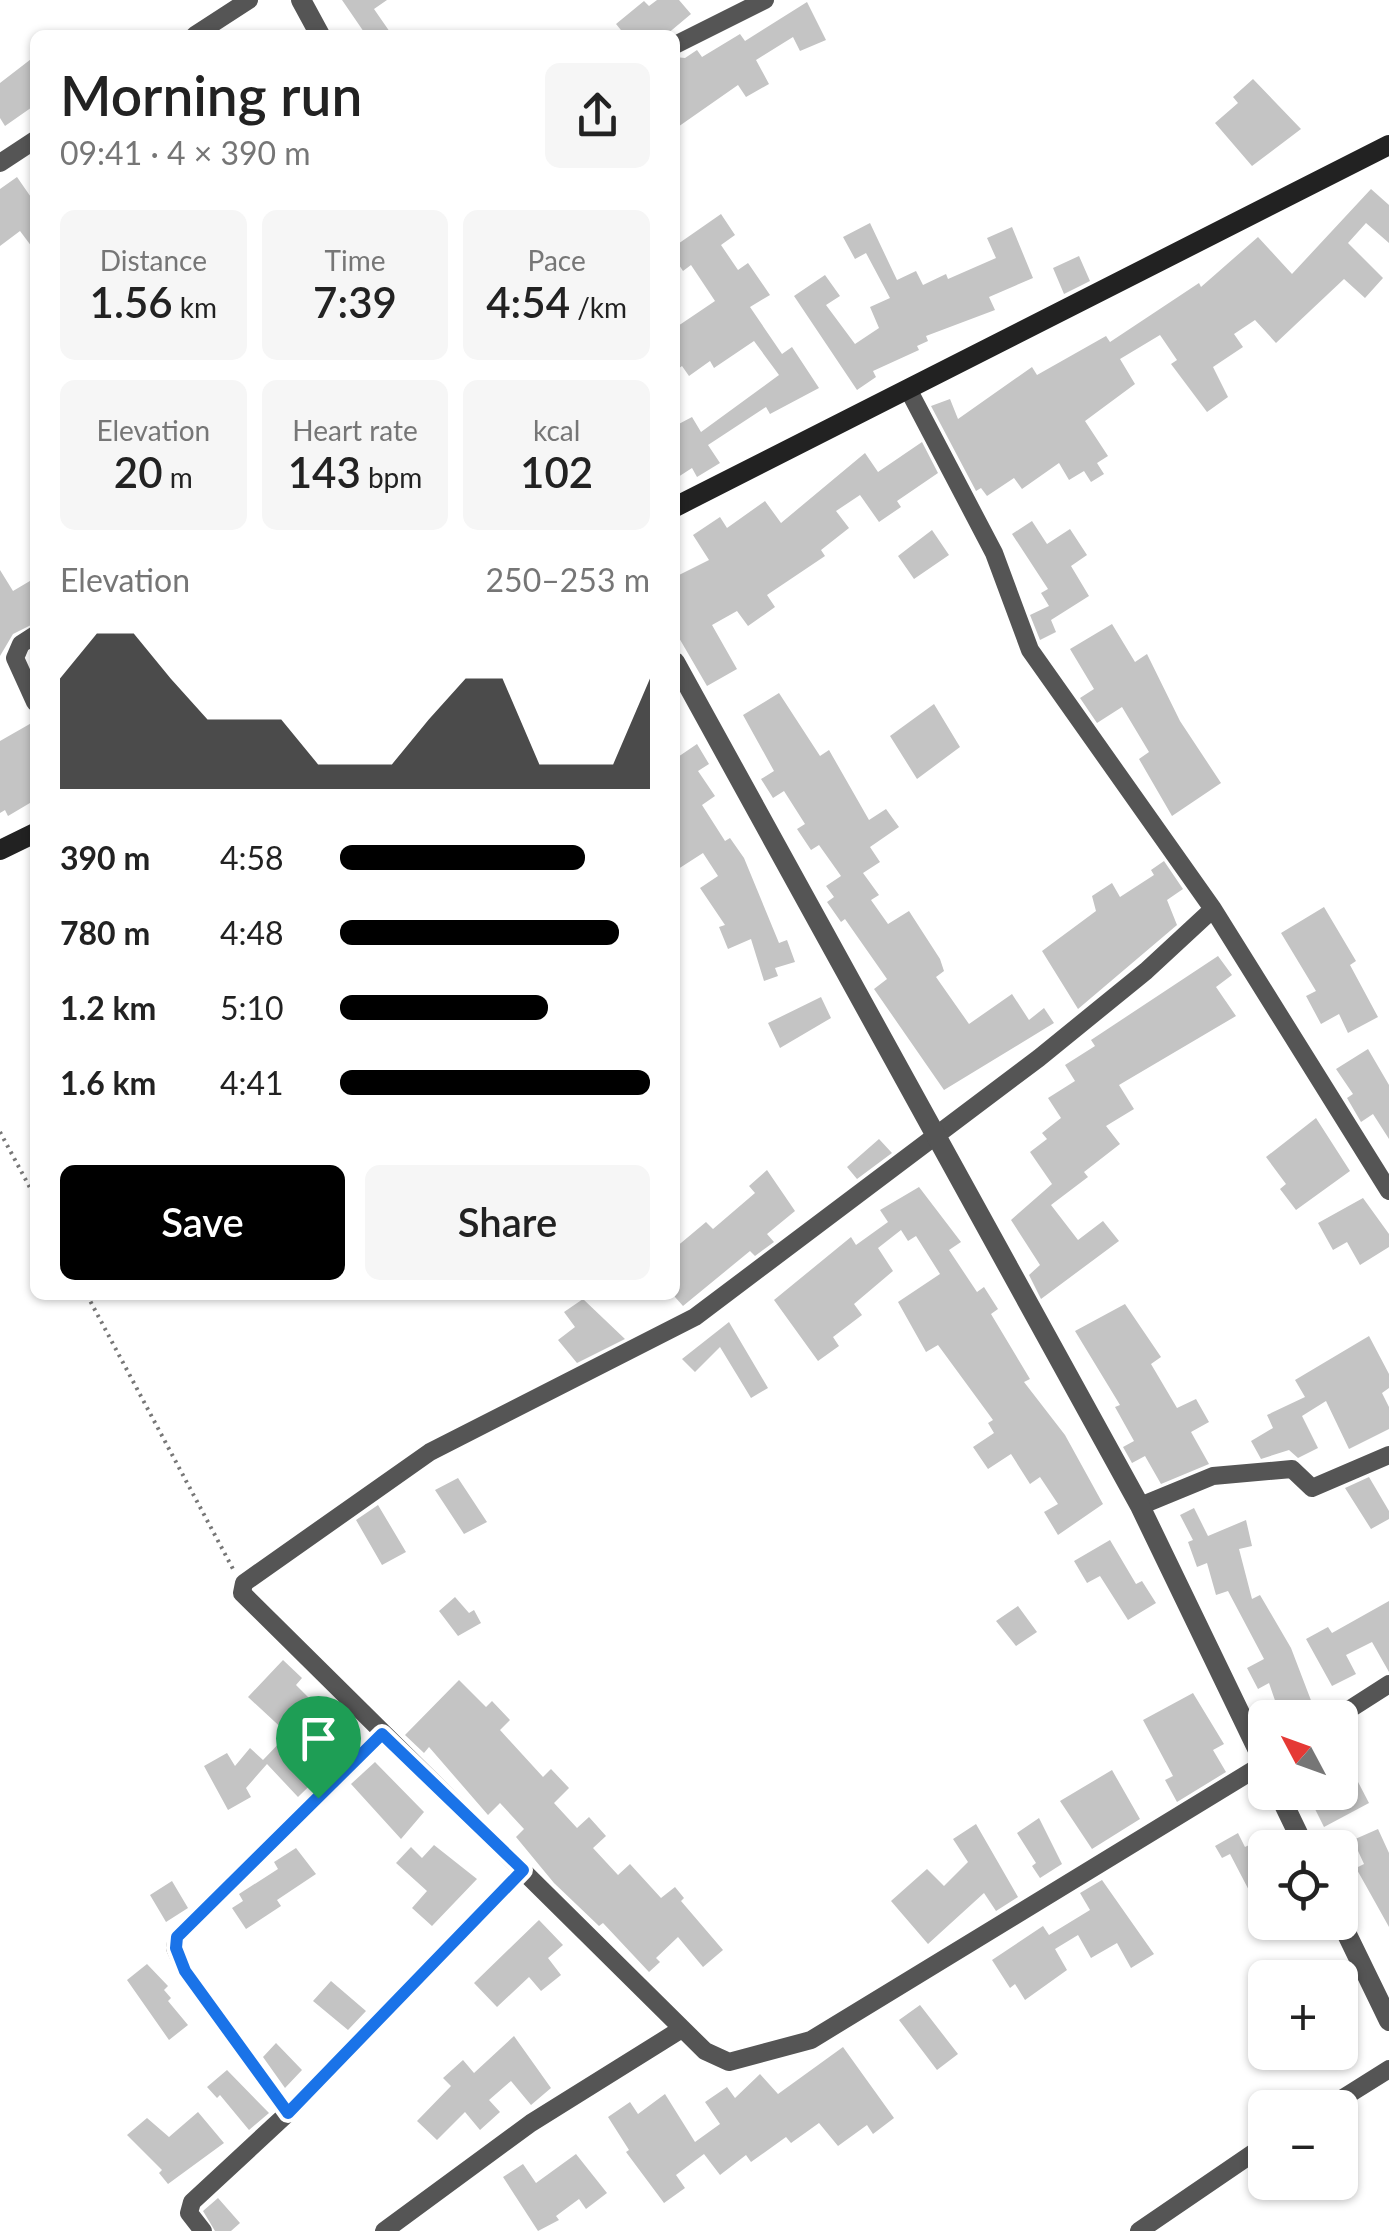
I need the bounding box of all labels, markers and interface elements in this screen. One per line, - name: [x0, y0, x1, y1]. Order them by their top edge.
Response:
- text: Morning run: [60, 62, 362, 128]
- button: share: [545, 63, 650, 168]
- text: 09:41 · 4 × 390 m: [60, 133, 311, 172]
- text: Distance: [100, 243, 207, 277]
- text: Time: [325, 243, 385, 277]
- text: Pace: [528, 243, 586, 277]
- text: 1.56: [90, 277, 173, 327]
- text: 7:39: [313, 277, 397, 327]
- text: 4:54: [486, 277, 570, 327]
- text: km: [173, 290, 217, 324]
- text: /km: [570, 290, 627, 324]
- text: Elevation: [96, 413, 210, 447]
- text: Heart rate: [292, 413, 418, 447]
- text: kcal: [533, 413, 580, 447]
- text: 20: [114, 447, 163, 497]
- text: 143: [288, 447, 361, 497]
- text: 102: [520, 447, 593, 497]
- text: m: [163, 460, 193, 494]
- text: bpm: [361, 460, 422, 494]
- text: Elevation: [60, 560, 190, 599]
- text: 250–253 m: [486, 560, 650, 599]
- text: 390 m: [60, 838, 150, 877]
- text: 4:58: [220, 838, 284, 877]
- text: 780 m: [60, 913, 150, 952]
- text: 4:48: [220, 913, 284, 952]
- text: 1.2 km: [60, 988, 156, 1027]
- text: 5:10: [220, 988, 284, 1027]
- text: 1.6 km: [60, 1063, 156, 1102]
- text: 4:41: [220, 1063, 284, 1102]
- button: Save: [60, 1165, 345, 1280]
- button: Share: [365, 1165, 650, 1280]
- pin: [276, 1696, 361, 1799]
- north arrow: [1248, 1700, 1358, 1810]
- map controls: [1248, 1700, 1358, 2200]
- icon: arrive: [291, 1711, 346, 1766]
- button: locate: [1248, 1830, 1358, 1940]
- button: +: [1248, 1960, 1358, 2070]
- button: −: [1248, 2090, 1358, 2200]

